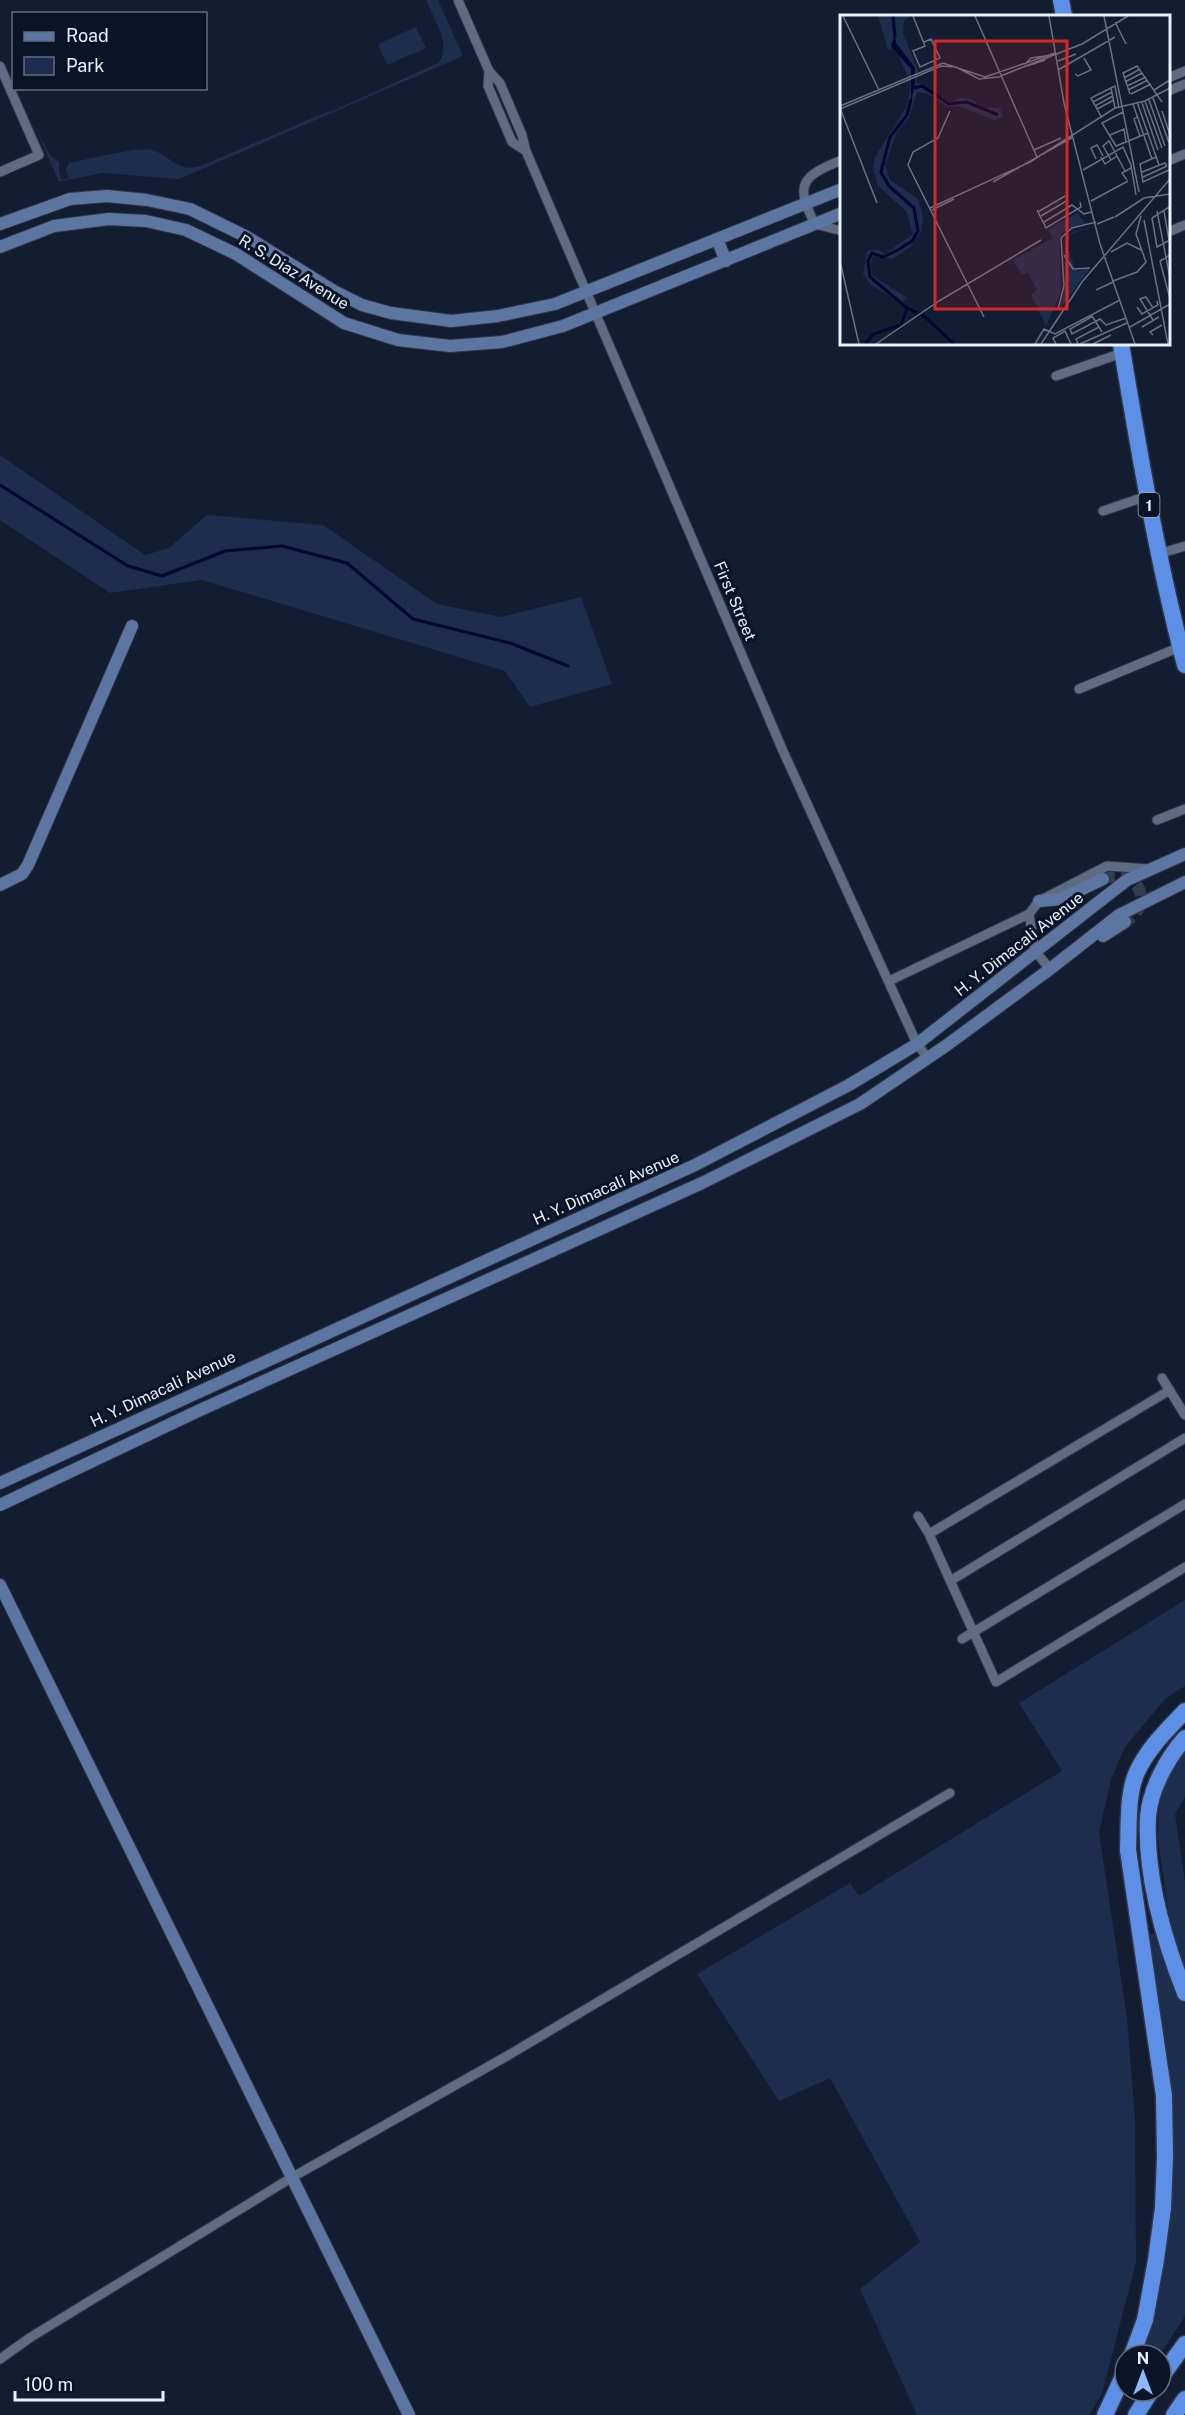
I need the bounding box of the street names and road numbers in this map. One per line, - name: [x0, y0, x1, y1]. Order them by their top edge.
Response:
- street label: R. S. Diaz Avenue: [235, 230, 353, 314]
- road number: 1: [1138, 493, 1160, 517]
- street label: First Street: [710, 558, 760, 644]
- street label: H. Y. Dimacali Avenue: [951, 888, 1087, 1000]
- street label: H. Y. Dimacali Avenue: [530, 1147, 682, 1229]
- street label: H. Y. Dimacali Avenue: [87, 1347, 239, 1431]

